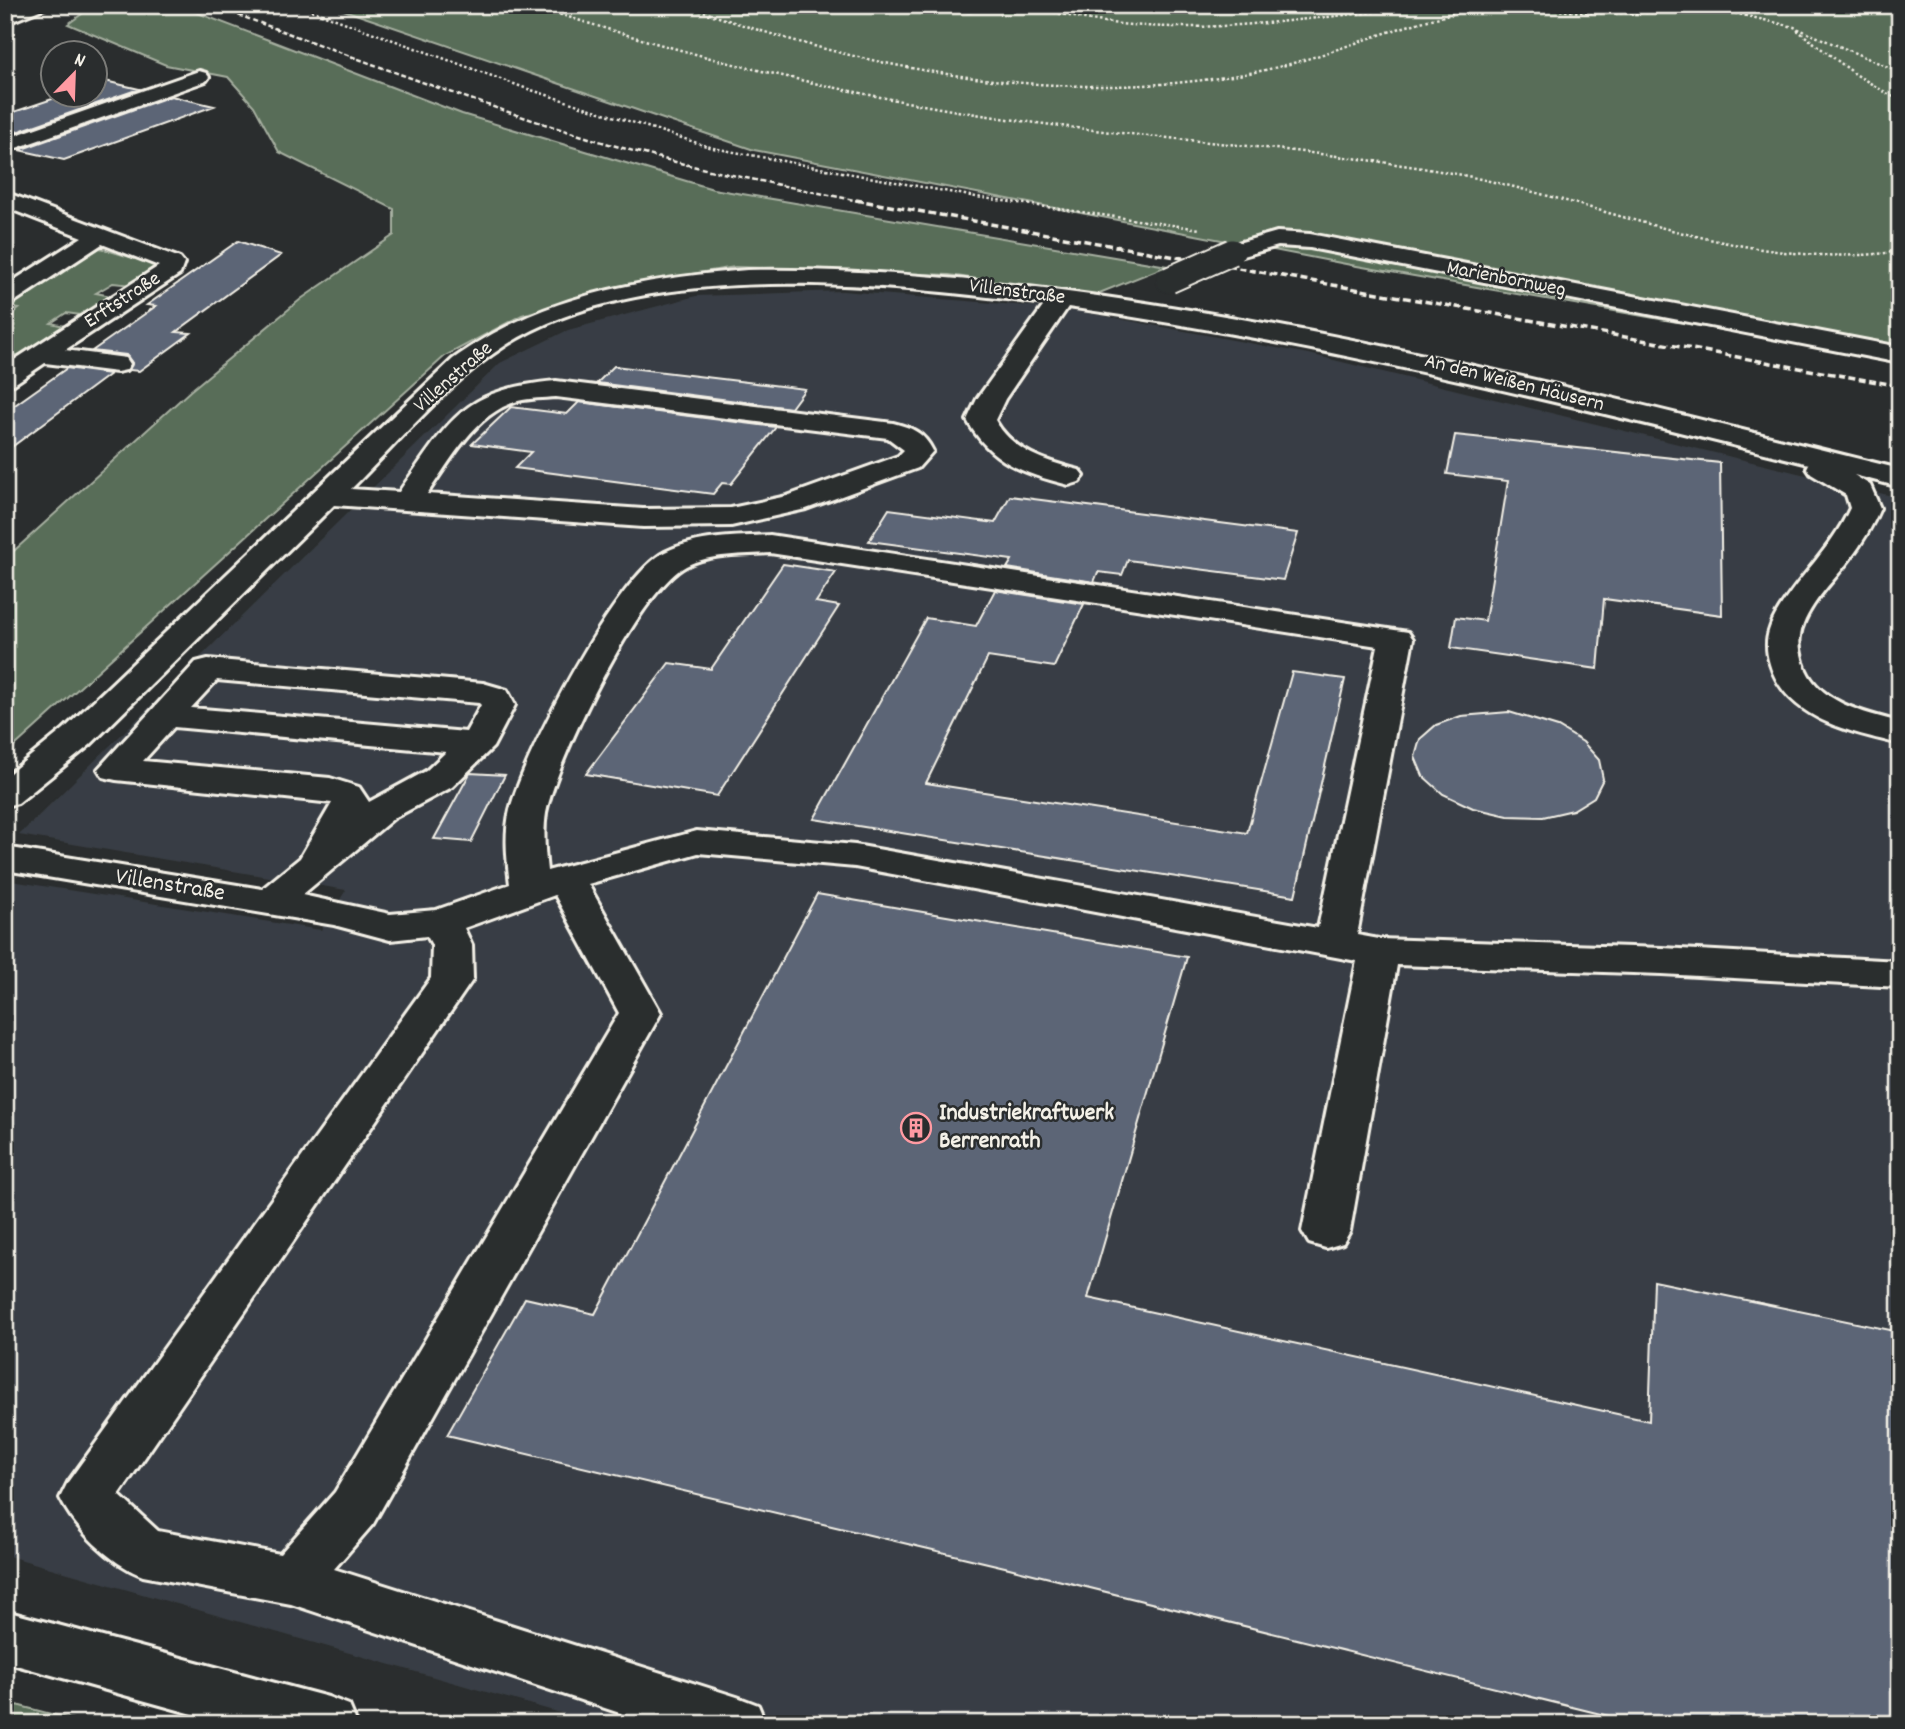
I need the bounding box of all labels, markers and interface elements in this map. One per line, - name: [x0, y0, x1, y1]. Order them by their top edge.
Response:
- north arrow: [38, 38, 108, 108]
- text: N: [70, 47, 89, 76]
- street label: Marienbornweg: [1444, 254, 1568, 306]
- street label: Erftstraße: [79, 265, 167, 337]
- street label: Villenstraße: [967, 272, 1067, 314]
- street label: Villenstraße: [408, 335, 500, 421]
- street label: An den Weißen Häusern: [1421, 347, 1607, 421]
- street label: Villenstraße: [113, 861, 227, 911]
- place label: Industriekraftwerk Berrenrath: [939, 1097, 1114, 1159]
- building icon: Industriekraftwerk Berrenrath: [899, 1111, 933, 1145]

